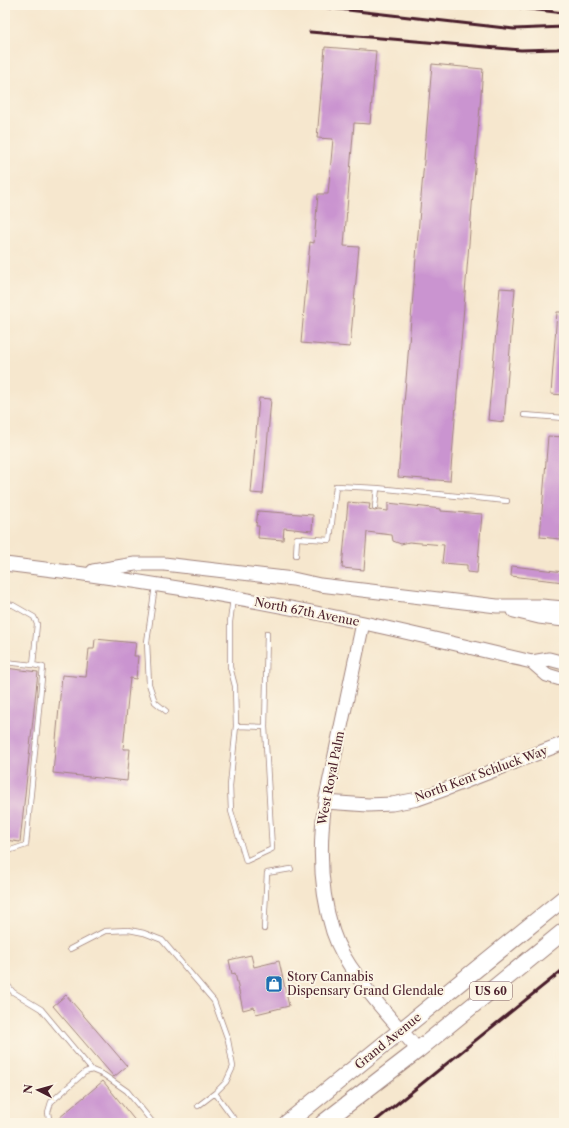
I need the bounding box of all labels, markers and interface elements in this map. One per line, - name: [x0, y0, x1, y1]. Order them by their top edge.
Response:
- street label: North 67th Avenue: [253, 594, 361, 629]
- street label: West Royal Palm: [314, 730, 347, 827]
- street label: North Kent Schluck Way: [412, 742, 550, 805]
- place label: Story Cannabis Dispensary Grand Glendale: [287, 969, 444, 998]
- shop icon: Story Cannabis Dispensary Grand Glendale: [264, 974, 284, 994]
- road number: US 60: [470, 982, 512, 1000]
- street label: Grand Avenue: [351, 1009, 424, 1072]
- north arrow: [18, 1070, 58, 1110]
- text: N: [21, 1083, 36, 1094]

